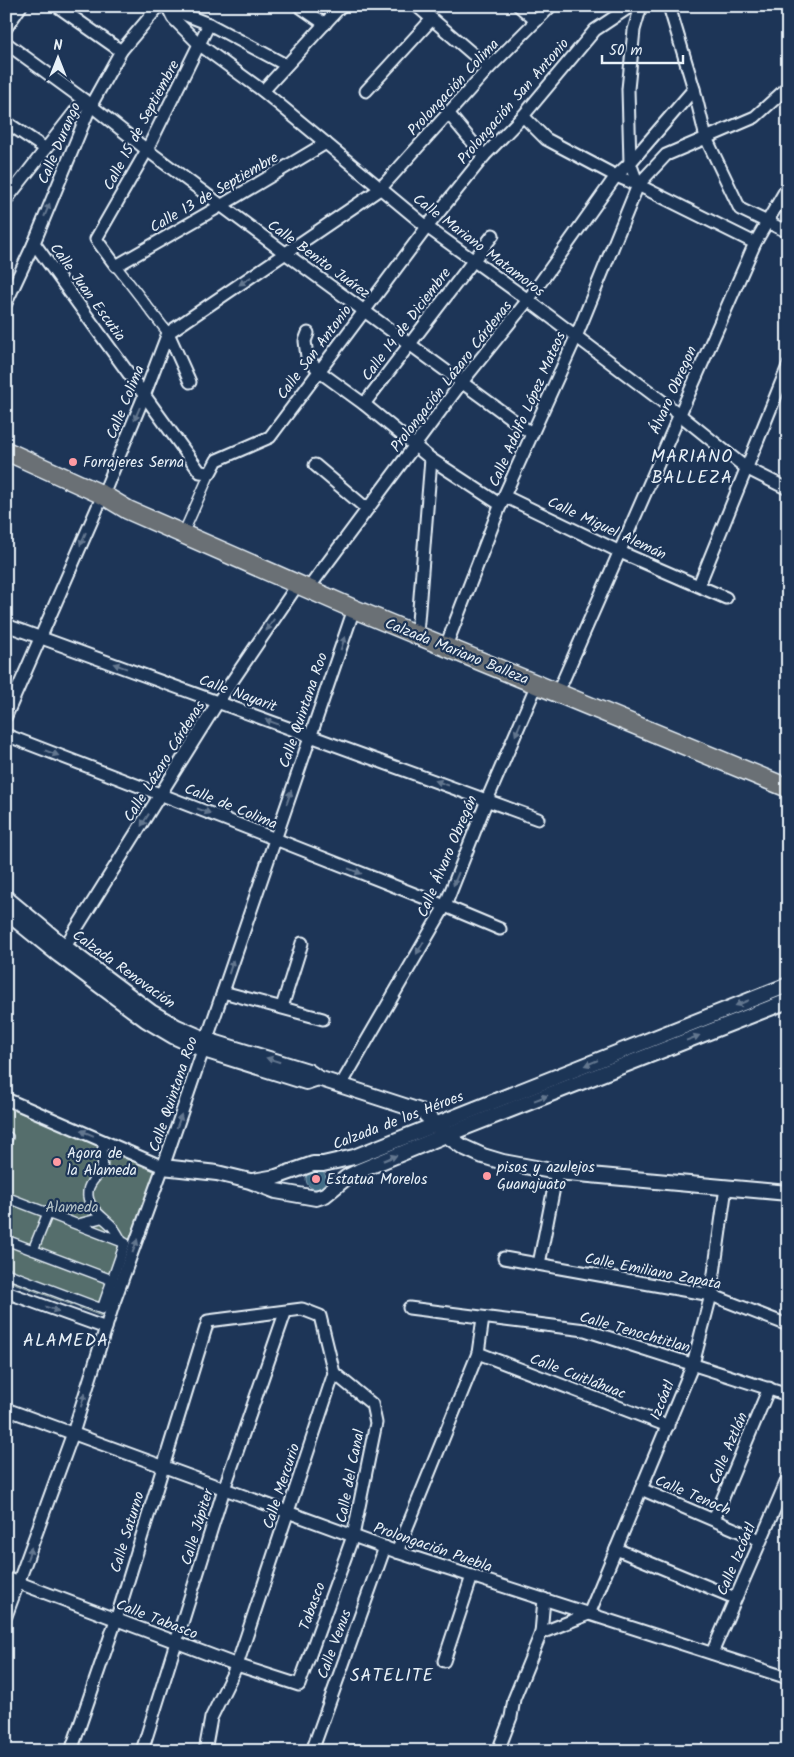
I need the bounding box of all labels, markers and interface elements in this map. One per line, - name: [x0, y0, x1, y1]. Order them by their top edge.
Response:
- north arrow: [32, 32, 82, 82]
- scale bar: [602, 32, 683, 64]
- street label: Prolongación San Antonio: [452, 33, 576, 170]
- street label: Prolongación Colima: [402, 34, 505, 142]
- text: N: [54, 35, 63, 57]
- text: 50 m: [609, 39, 643, 63]
- street label: Calle 15 de Septiembre: [97, 56, 187, 195]
- street label: Calle Durango: [32, 99, 88, 188]
- street label: Calle 13 de Septiembre: [146, 146, 284, 240]
- street label: Calle Mariano Matamoros: [407, 188, 550, 304]
- one-way arrow: [44, 203, 52, 218]
- street label: Calle Benito Juárez: [262, 214, 375, 306]
- street label: Calle Juan Escutia: [43, 238, 131, 347]
- street label: Calle 14 de Diciembre: [356, 262, 458, 387]
- one-way arrow: [238, 276, 252, 286]
- street label: Prolongación Lázaro Cárdenas: [385, 295, 519, 458]
- street label: Calle San Antonio: [271, 300, 359, 405]
- street label: Calle Adolfo López Mateos: [483, 327, 573, 491]
- street label: Álvaro Obregon: [644, 342, 704, 439]
- street label: Calle Colima: [100, 362, 152, 443]
- one-way arrow: [132, 407, 140, 421]
- district label: MARIANO BALLEZA: [651, 443, 733, 493]
- place label: Forrajeres Serna: [83, 451, 184, 475]
- marker: Forrajeres Serna: [67, 456, 79, 468]
- street label: Calle Miguel Alemán: [543, 491, 670, 567]
- one-way arrow: [79, 532, 87, 546]
- street label: Calzada Mariano Balleza: [381, 612, 532, 692]
- one-way arrow: [265, 618, 275, 631]
- one-way arrow: [339, 635, 347, 650]
- street label: Calle Quintana Roo: [273, 649, 335, 771]
- one-way arrow: [112, 662, 127, 670]
- street label: Calle Nayarit: [195, 669, 280, 719]
- street label: Calle Lázaro Cárdenas: [118, 696, 212, 827]
- one-way arrow: [265, 718, 280, 725]
- one-way arrow: [514, 721, 521, 736]
- one-way arrow: [45, 749, 60, 757]
- street label: Calle de Colima: [181, 777, 281, 836]
- one-way arrow: [434, 779, 449, 786]
- one-way arrow: [286, 789, 294, 804]
- street label: Calle Álvaro Obregón: [411, 792, 485, 921]
- one-way arrow: [196, 808, 211, 815]
- one-way arrow: [140, 813, 149, 827]
- one-way arrow: [347, 867, 362, 875]
- one-way arrow: [451, 872, 459, 886]
- street label: Calzada Renovación: [67, 924, 180, 1016]
- one-way arrow: [416, 941, 425, 954]
- one-way arrow: [228, 959, 236, 974]
- one-way arrow: [735, 1000, 750, 1007]
- street label: Calle Quintana Roo: [143, 1033, 205, 1155]
- one-way arrow: [685, 1034, 700, 1041]
- one-way arrow: [266, 1056, 281, 1064]
- one-way arrow: [583, 1059, 598, 1067]
- street label: Calzada de los Héroes: [329, 1085, 468, 1157]
- one-way arrow: [534, 1093, 548, 1101]
- one-way arrow: [175, 1113, 183, 1128]
- one-way arrow: [80, 1129, 94, 1137]
- place label: Agora de la Alameda: [67, 1142, 137, 1183]
- one-way arrow: [383, 1154, 398, 1161]
- marker: Agora de la Alameda: [51, 1156, 63, 1168]
- place label: pisos y azulejos Guanajuato: [496, 1156, 595, 1197]
- place label: Estatua Morelos: [326, 1168, 428, 1192]
- marker: pisos y azulejos Guanajuato: [481, 1170, 493, 1182]
- marker: Estatua Morelos: [310, 1173, 322, 1185]
- park label: Alameda: [45, 1196, 99, 1220]
- one-way arrow: [132, 1239, 139, 1254]
- street label: Calle Emiliano Zapata: [582, 1247, 723, 1297]
- one-way arrow: [45, 1305, 60, 1313]
- street label: Calle Tenochtitlan: [576, 1306, 693, 1360]
- district label: ALAMEDA: [23, 1327, 109, 1356]
- street label: Calle Cuitláhuac: [526, 1348, 630, 1406]
- street label: Izcóatl: [644, 1376, 682, 1424]
- one-way arrow: [80, 1393, 87, 1408]
- street label: Calle Aztlán: [703, 1409, 755, 1488]
- street label: Calle del Canal: [330, 1427, 372, 1525]
- street label: Calle Mercurio: [257, 1440, 307, 1532]
- street label: Calle Tenoch: [651, 1469, 734, 1523]
- street label: Calle Júpiter: [175, 1485, 221, 1568]
- street label: Calle Saturno: [104, 1488, 152, 1576]
- street label: Prolongación Puebla: [370, 1516, 495, 1580]
- street label: Calle Izcóatl: [711, 1519, 763, 1600]
- one-way arrow: [26, 1546, 33, 1561]
- street label: Tabasco: [293, 1579, 333, 1634]
- street label: Calle Tabasco: [112, 1593, 201, 1647]
- street label: Calle Venus: [311, 1606, 359, 1682]
- district label: SATELITE: [350, 1662, 434, 1691]

